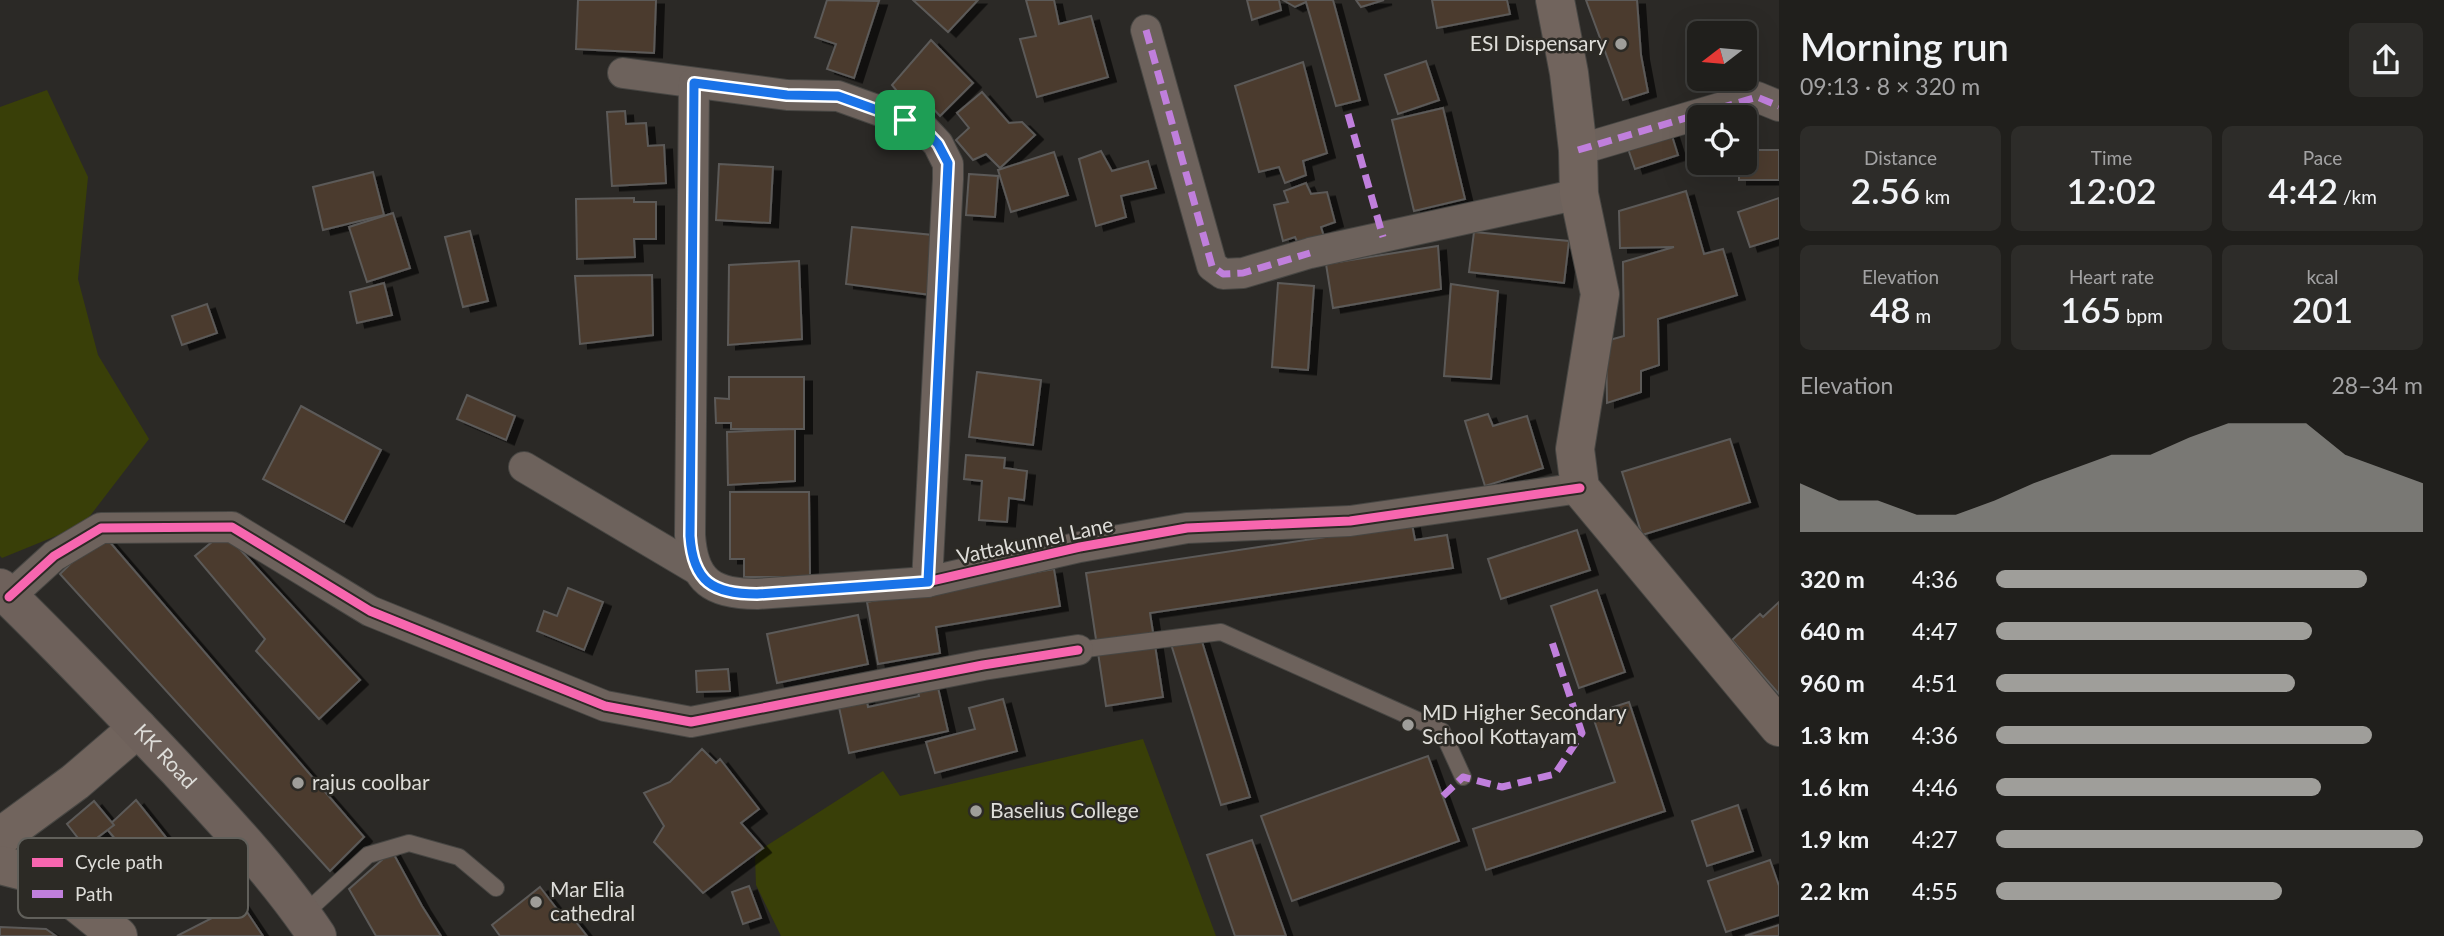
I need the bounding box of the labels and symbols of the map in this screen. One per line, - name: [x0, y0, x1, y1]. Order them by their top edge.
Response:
- north arrow: [1687, 21, 1757, 91]
- place label: ESI Dispensary: [1470, 30, 1607, 55]
- marker: ESI Dispensary: [1613, 36, 1629, 52]
- pin: [875, 90, 935, 150]
- street label: Vattakunnel Lane: [954, 511, 1115, 568]
- place label: MD Higher Secondary School Kottayam: [1422, 699, 1627, 748]
- marker: MD Higher Secondary School Kottayam: [1400, 717, 1416, 733]
- street label: KK Road: [130, 718, 203, 793]
- place label: rajus coolbar: [312, 769, 430, 794]
- marker: rajus coolbar: [290, 775, 306, 791]
- place label: Baselius College: [990, 797, 1139, 822]
- marker: Baselius College: [968, 803, 984, 819]
- legend: [18, 838, 248, 918]
- text: Cycle path: [75, 850, 163, 873]
- place label: Mar Elia cathedral: [550, 876, 635, 925]
- text: Path: [75, 882, 113, 905]
- marker: Mar Elia cathedral: [528, 894, 544, 910]

